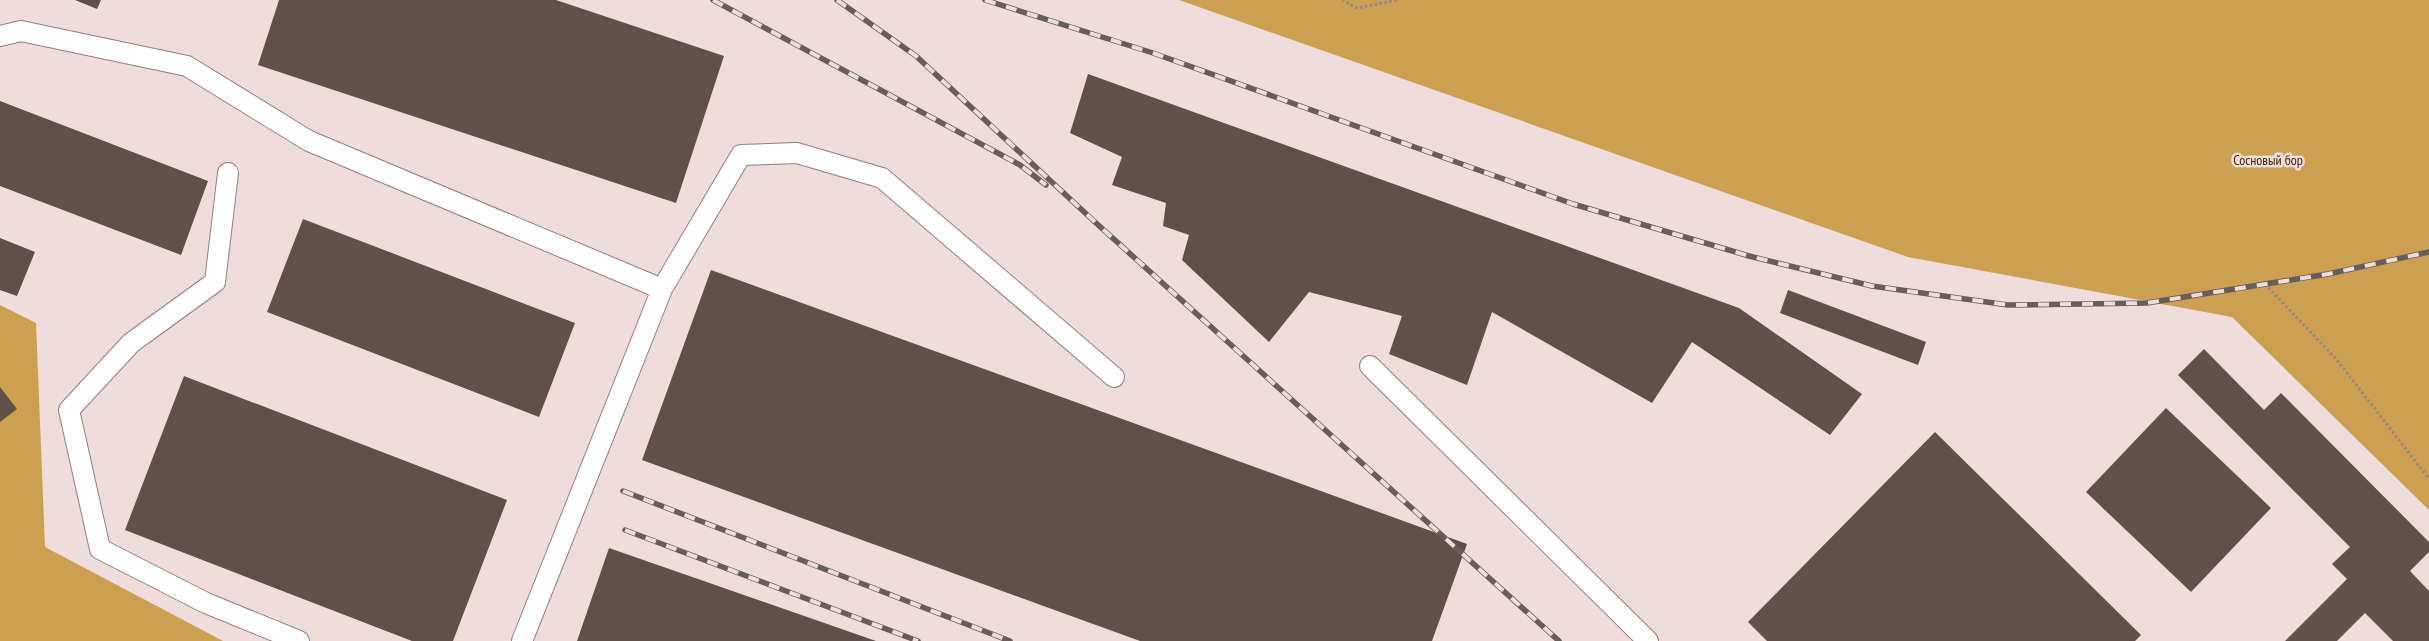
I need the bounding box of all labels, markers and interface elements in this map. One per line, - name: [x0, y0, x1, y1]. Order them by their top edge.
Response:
- park label: Сосновый бор: [2233, 151, 2303, 169]

